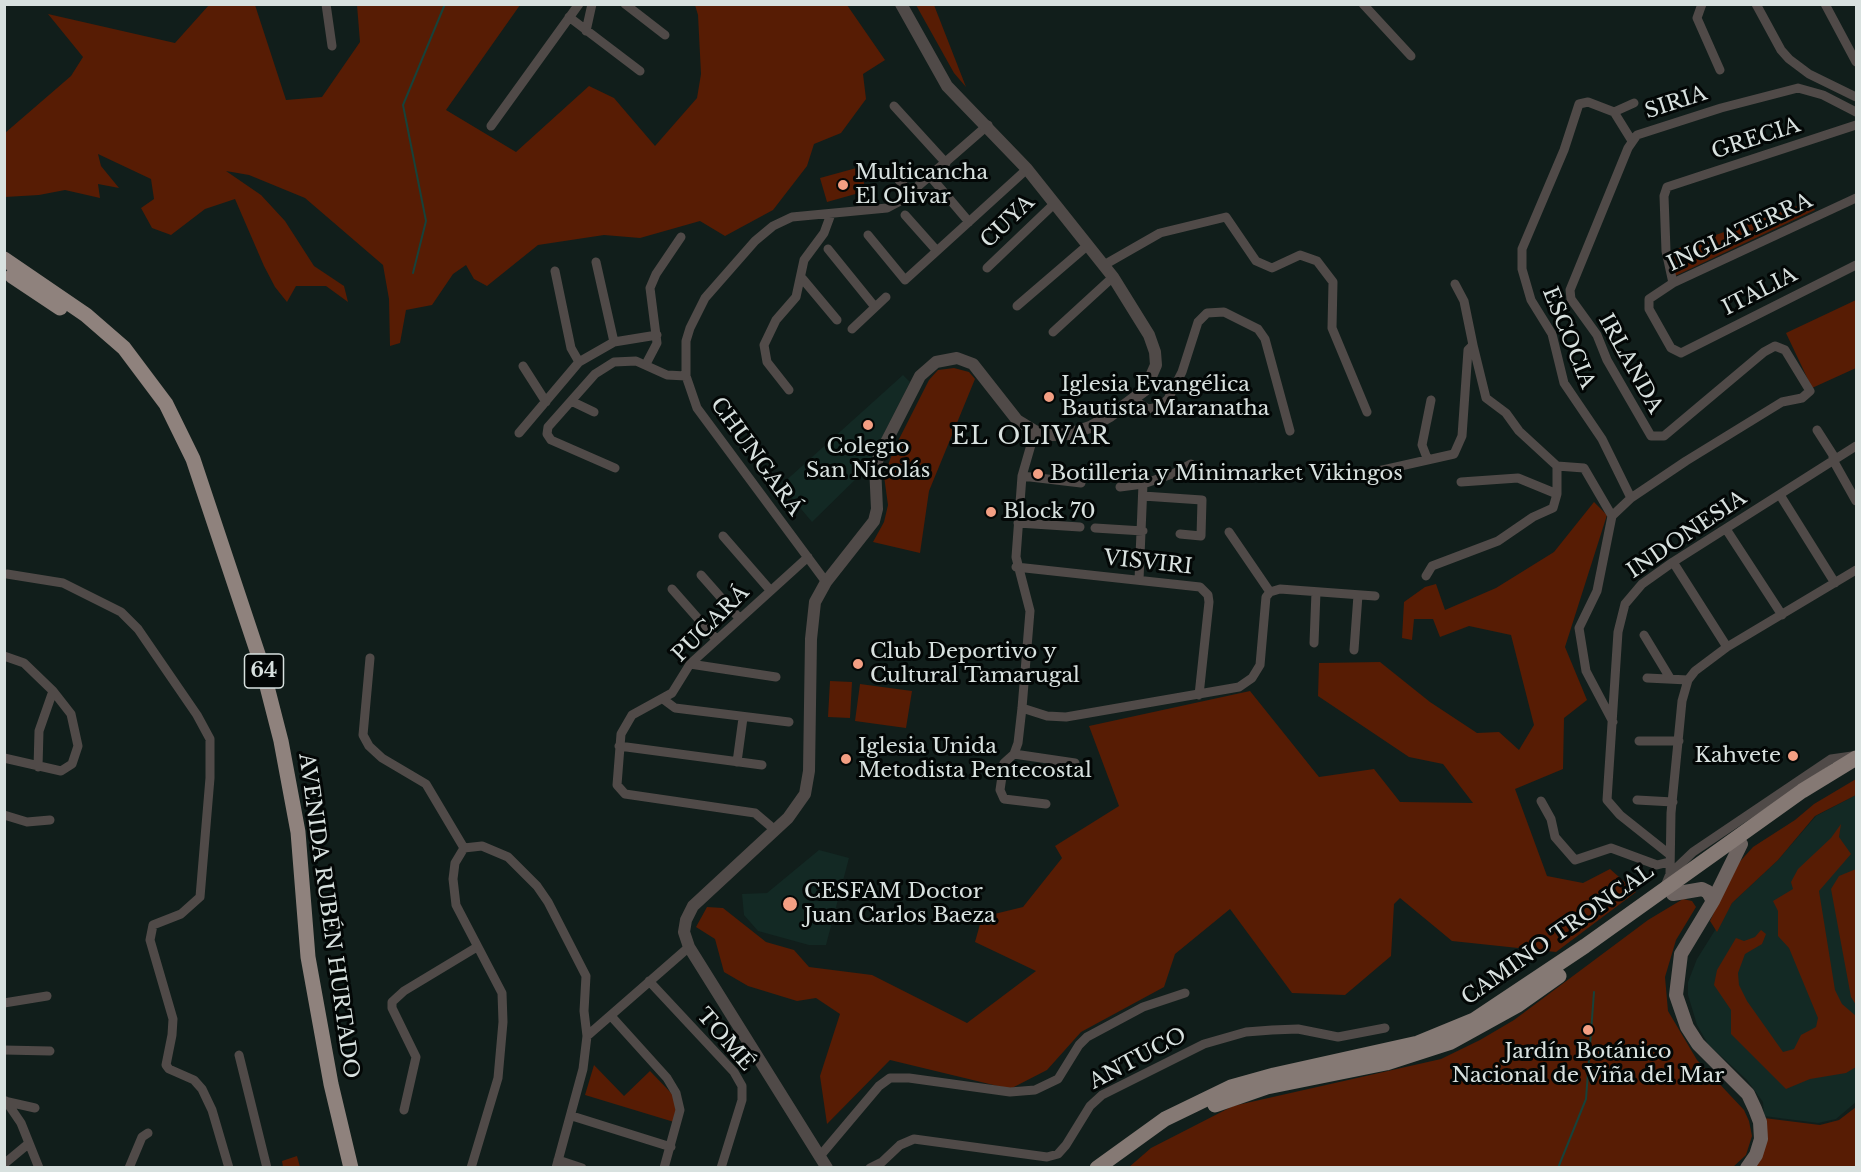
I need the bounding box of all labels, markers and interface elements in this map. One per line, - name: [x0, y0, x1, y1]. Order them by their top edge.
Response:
- street label: SIRIA: [1642, 81, 1710, 125]
- street label: GRECIA: [1708, 113, 1804, 165]
- place label: Multicancha El Olivar: [855, 160, 988, 210]
- marker: Multicancha El Olivar: [836, 178, 850, 192]
- street label: INGLATERRA: [1664, 188, 1816, 278]
- street label: CUYA: [976, 190, 1040, 254]
- street label: ITALIA: [1718, 263, 1802, 321]
- street label: ESCOCIA: [1536, 284, 1600, 392]
- street label: IRLANDA: [1592, 310, 1668, 418]
- place label: Iglesia Evangélica Bautista Maranatha: [1061, 372, 1269, 422]
- marker: Iglesia Evangélica Bautista Maranatha: [1042, 390, 1056, 404]
- street label: CHUNGARÁ: [705, 393, 807, 521]
- marker: Colegio San Nicolás: [861, 418, 875, 432]
- district label: EL OLIVAR: [951, 423, 1111, 451]
- place label: Colegio San Nicolás: [806, 434, 930, 484]
- place label: Botilleria y Minimarket Vikingos: [1050, 461, 1403, 487]
- marker: Botilleria y Minimarket Vikingos: [1031, 467, 1045, 481]
- street label: INDONESIA: [1623, 486, 1751, 584]
- place label: Block 70: [1003, 499, 1095, 525]
- marker: Block 70: [984, 505, 998, 519]
- street label: VISVIRI: [1102, 546, 1194, 580]
- street label: PUCARÁ: [667, 580, 755, 668]
- place label: Club Deportivo y Cultural Tamarugal: [870, 639, 1080, 689]
- road number: 64: [244, 654, 284, 688]
- marker: Club Deportivo y Cultural Tamarugal: [851, 657, 865, 671]
- place label: Iglesia Unida Metodista Pentecostal: [858, 734, 1092, 784]
- place label: Kahvete: [1695, 743, 1781, 769]
- marker: Kahvete: [1786, 749, 1800, 763]
- street label: AVENIDA RUBÉN HURTADO: [293, 752, 363, 1080]
- marker: Iglesia Unida Metodista Pentecostal: [839, 752, 853, 766]
- street label: CAMINO TRONCAL: [1457, 859, 1659, 1011]
- place label: CESFAM Doctor Juan Carlos Baeza: [804, 879, 996, 929]
- marker: CESFAM Doctor Juan Carlos Baeza: [781, 895, 799, 913]
- street label: TOMÉ: [691, 1004, 759, 1076]
- street label: ANTUCO: [1085, 1023, 1191, 1095]
- marker: Jardín Botánico Nacional de Viña del Mar: [1581, 1023, 1595, 1037]
- place label: Jardín Botánico Nacional de Viña del Mar: [1452, 1039, 1724, 1089]

